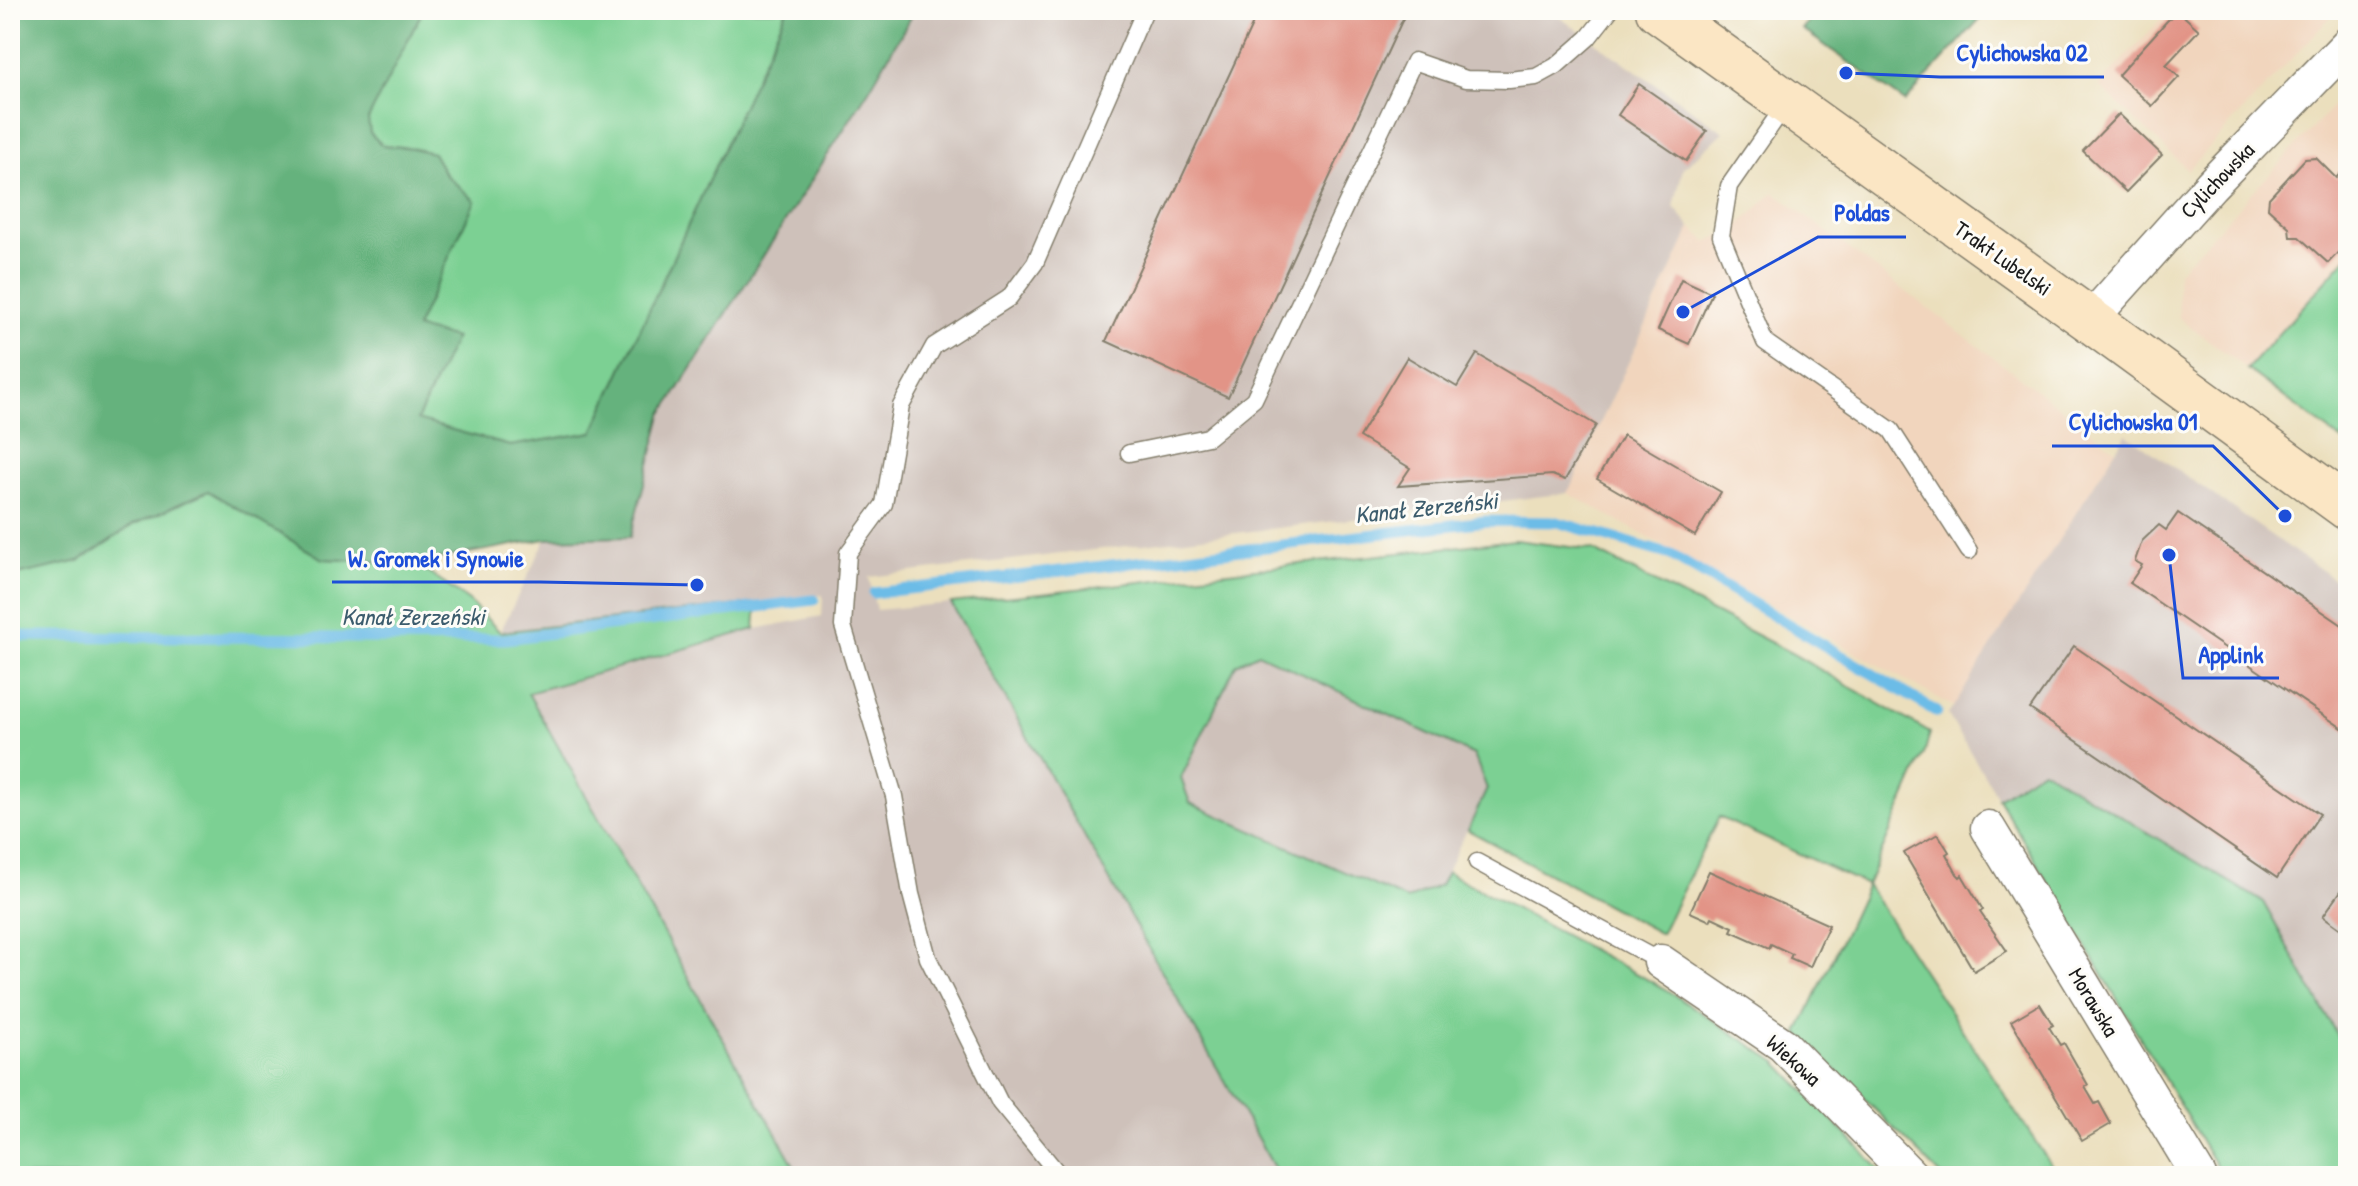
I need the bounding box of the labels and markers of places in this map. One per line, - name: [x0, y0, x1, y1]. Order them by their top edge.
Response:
- callout: Cylichowska 02: [1940, 29, 2104, 77]
- callout: Poldas: [1818, 189, 1906, 237]
- callout: Cylichowska 01: [2052, 398, 2213, 446]
- callout: W. Gromek i Synowie: [332, 534, 540, 582]
- callout: Applink: [2183, 630, 2279, 678]

